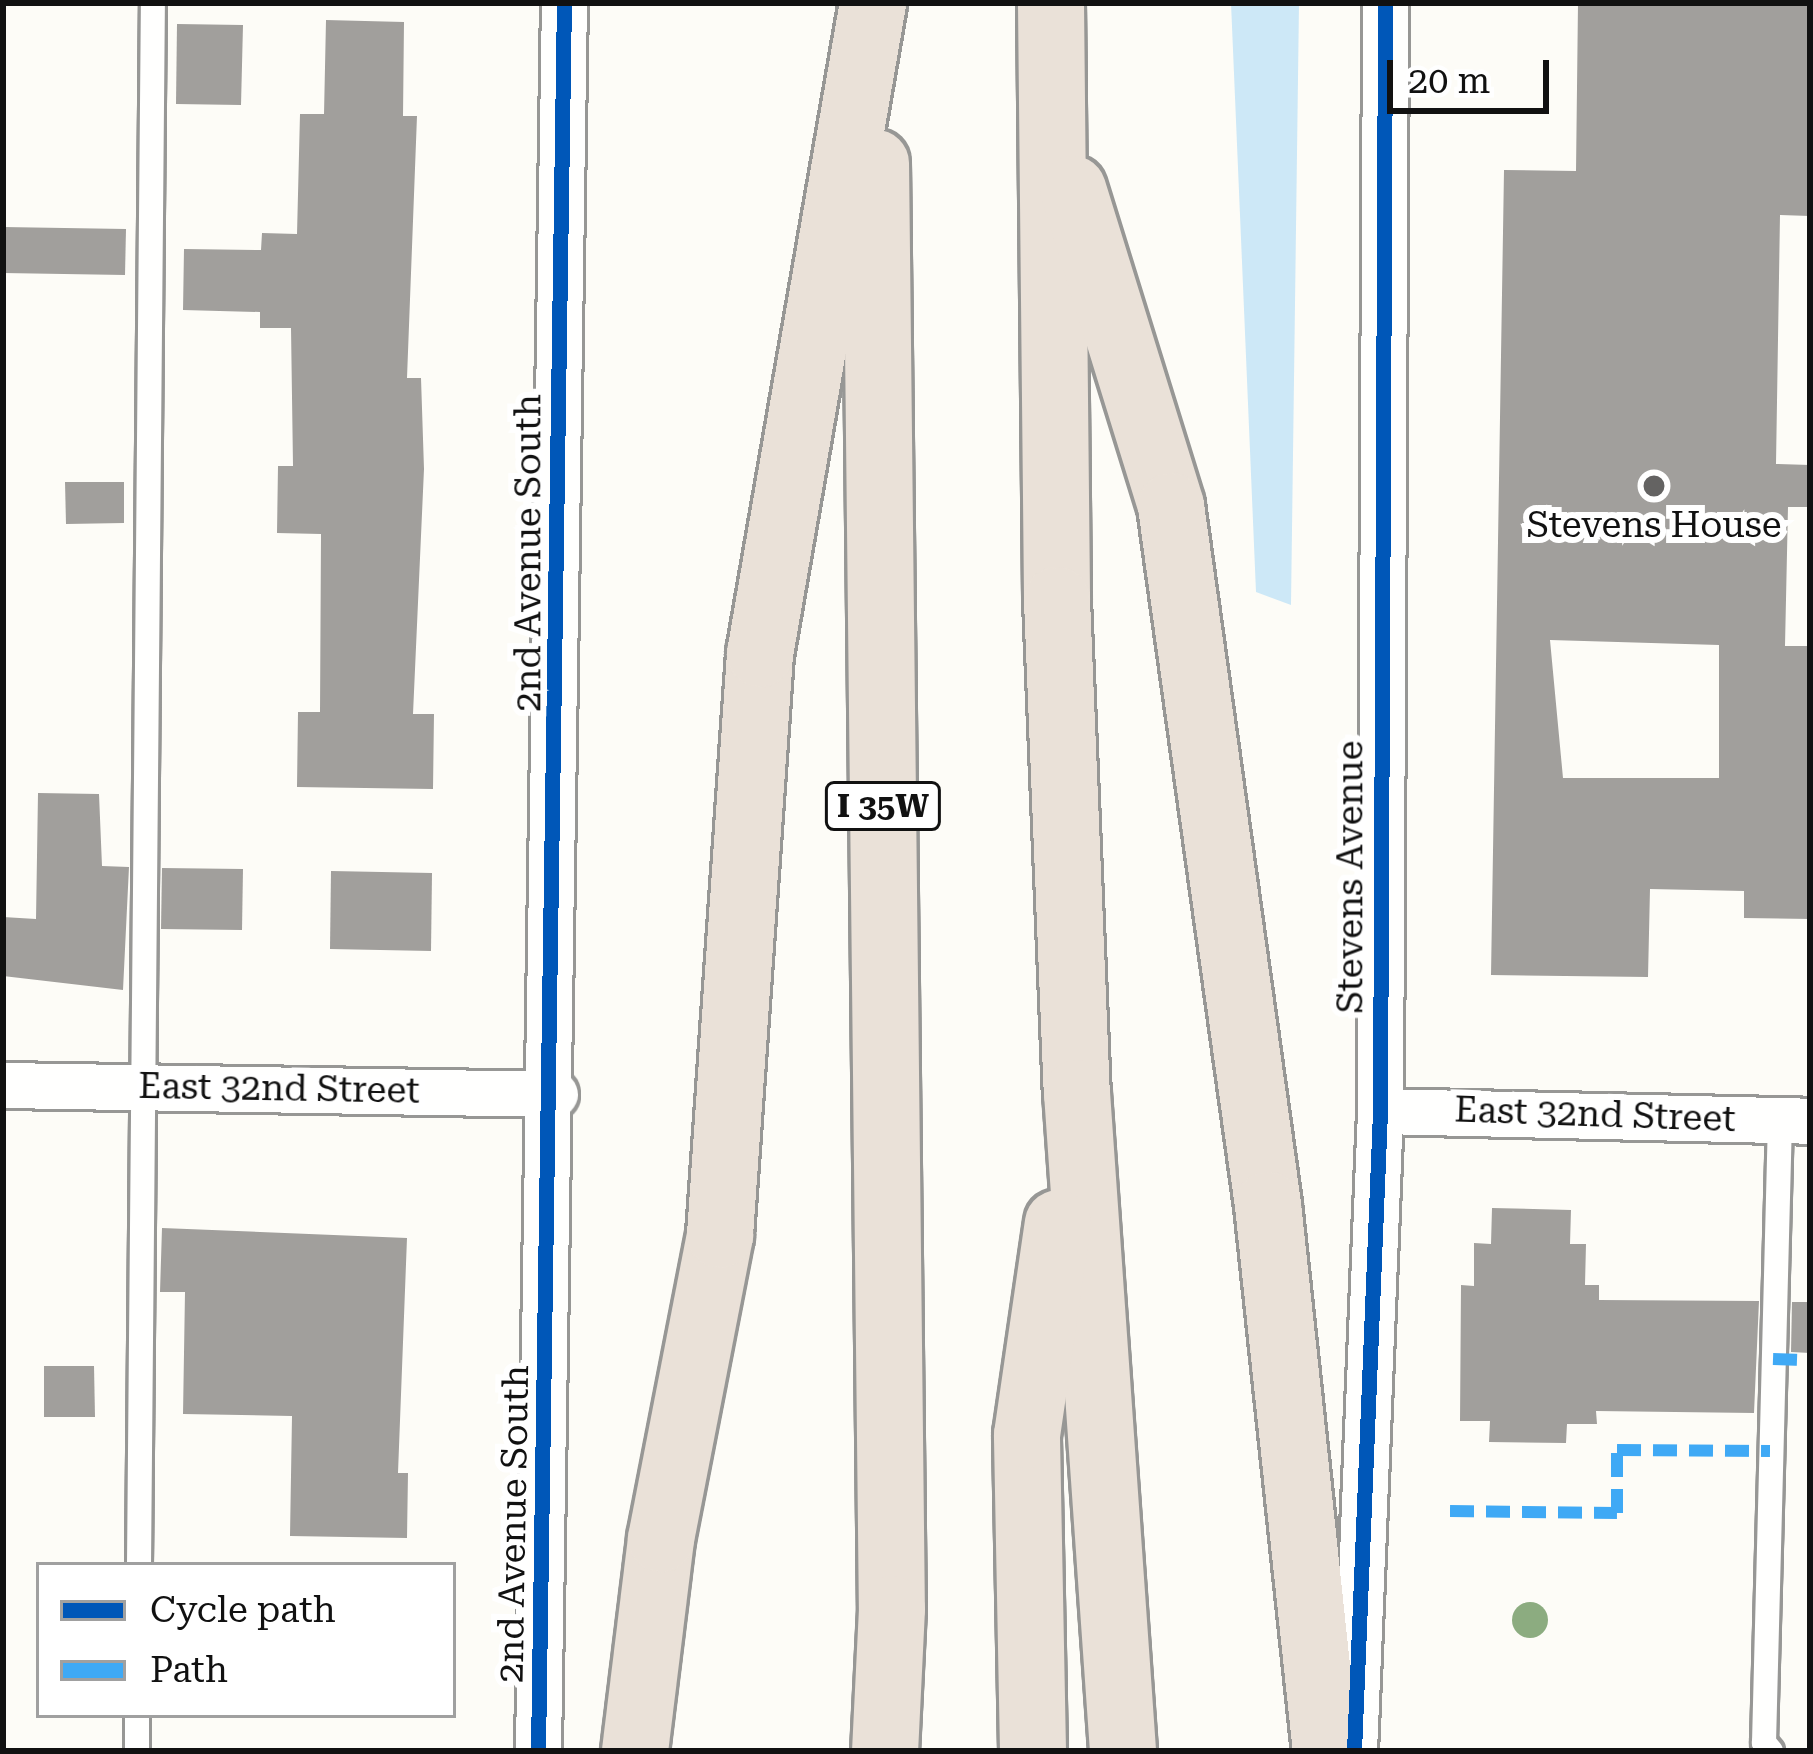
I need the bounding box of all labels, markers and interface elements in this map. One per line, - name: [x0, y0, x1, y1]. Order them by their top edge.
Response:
- scale bar: [1393, 36, 1555, 110]
- text: 20 m: [1408, 60, 1490, 102]
- street label: 2nd Avenue South: [507, 394, 551, 712]
- marker: Stevens House: [1641, 473, 1667, 499]
- place label: Stevens House: [1527, 504, 1781, 548]
- street label: Stevens Avenue: [1329, 740, 1373, 1014]
- road number: I 35W: [823, 779, 943, 833]
- street label: East 32nd Street: [138, 1065, 420, 1113]
- street label: East 32nd Street: [1454, 1089, 1736, 1141]
- street label: 2nd Avenue South: [490, 1365, 538, 1683]
- legend: [36, 1562, 456, 1718]
- text: Cycle path: [150, 1589, 336, 1631]
- text: Path: [150, 1649, 228, 1691]

